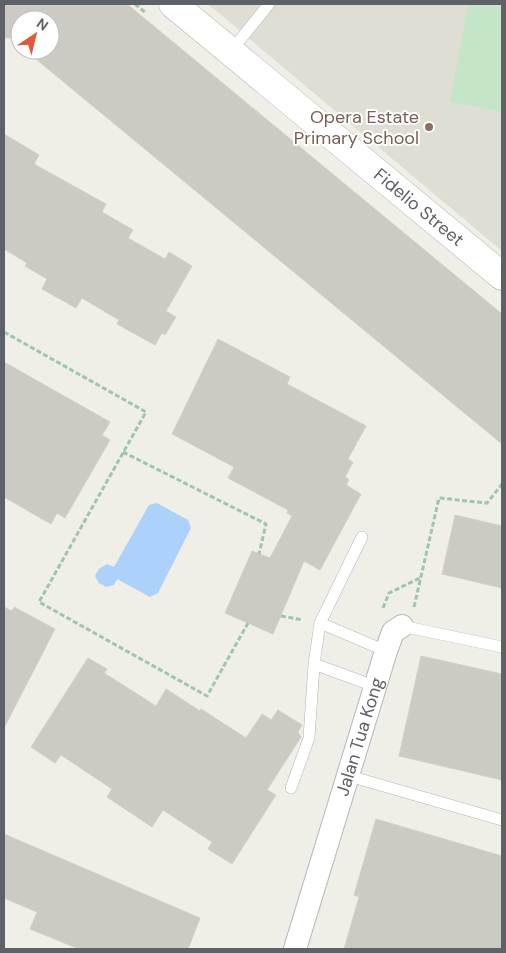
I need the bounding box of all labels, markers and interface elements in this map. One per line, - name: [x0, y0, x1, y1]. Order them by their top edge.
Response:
- north arrow: [10, 10, 60, 60]
- text: N: [33, 14, 52, 35]
- place label: Opera Estate Primary School: [294, 105, 419, 150]
- marker: Opera Estate Primary School: [423, 121, 435, 133]
- street label: Fidelio Street: [369, 163, 469, 252]
- street label: Jalan Tua Kong: [330, 674, 389, 799]

